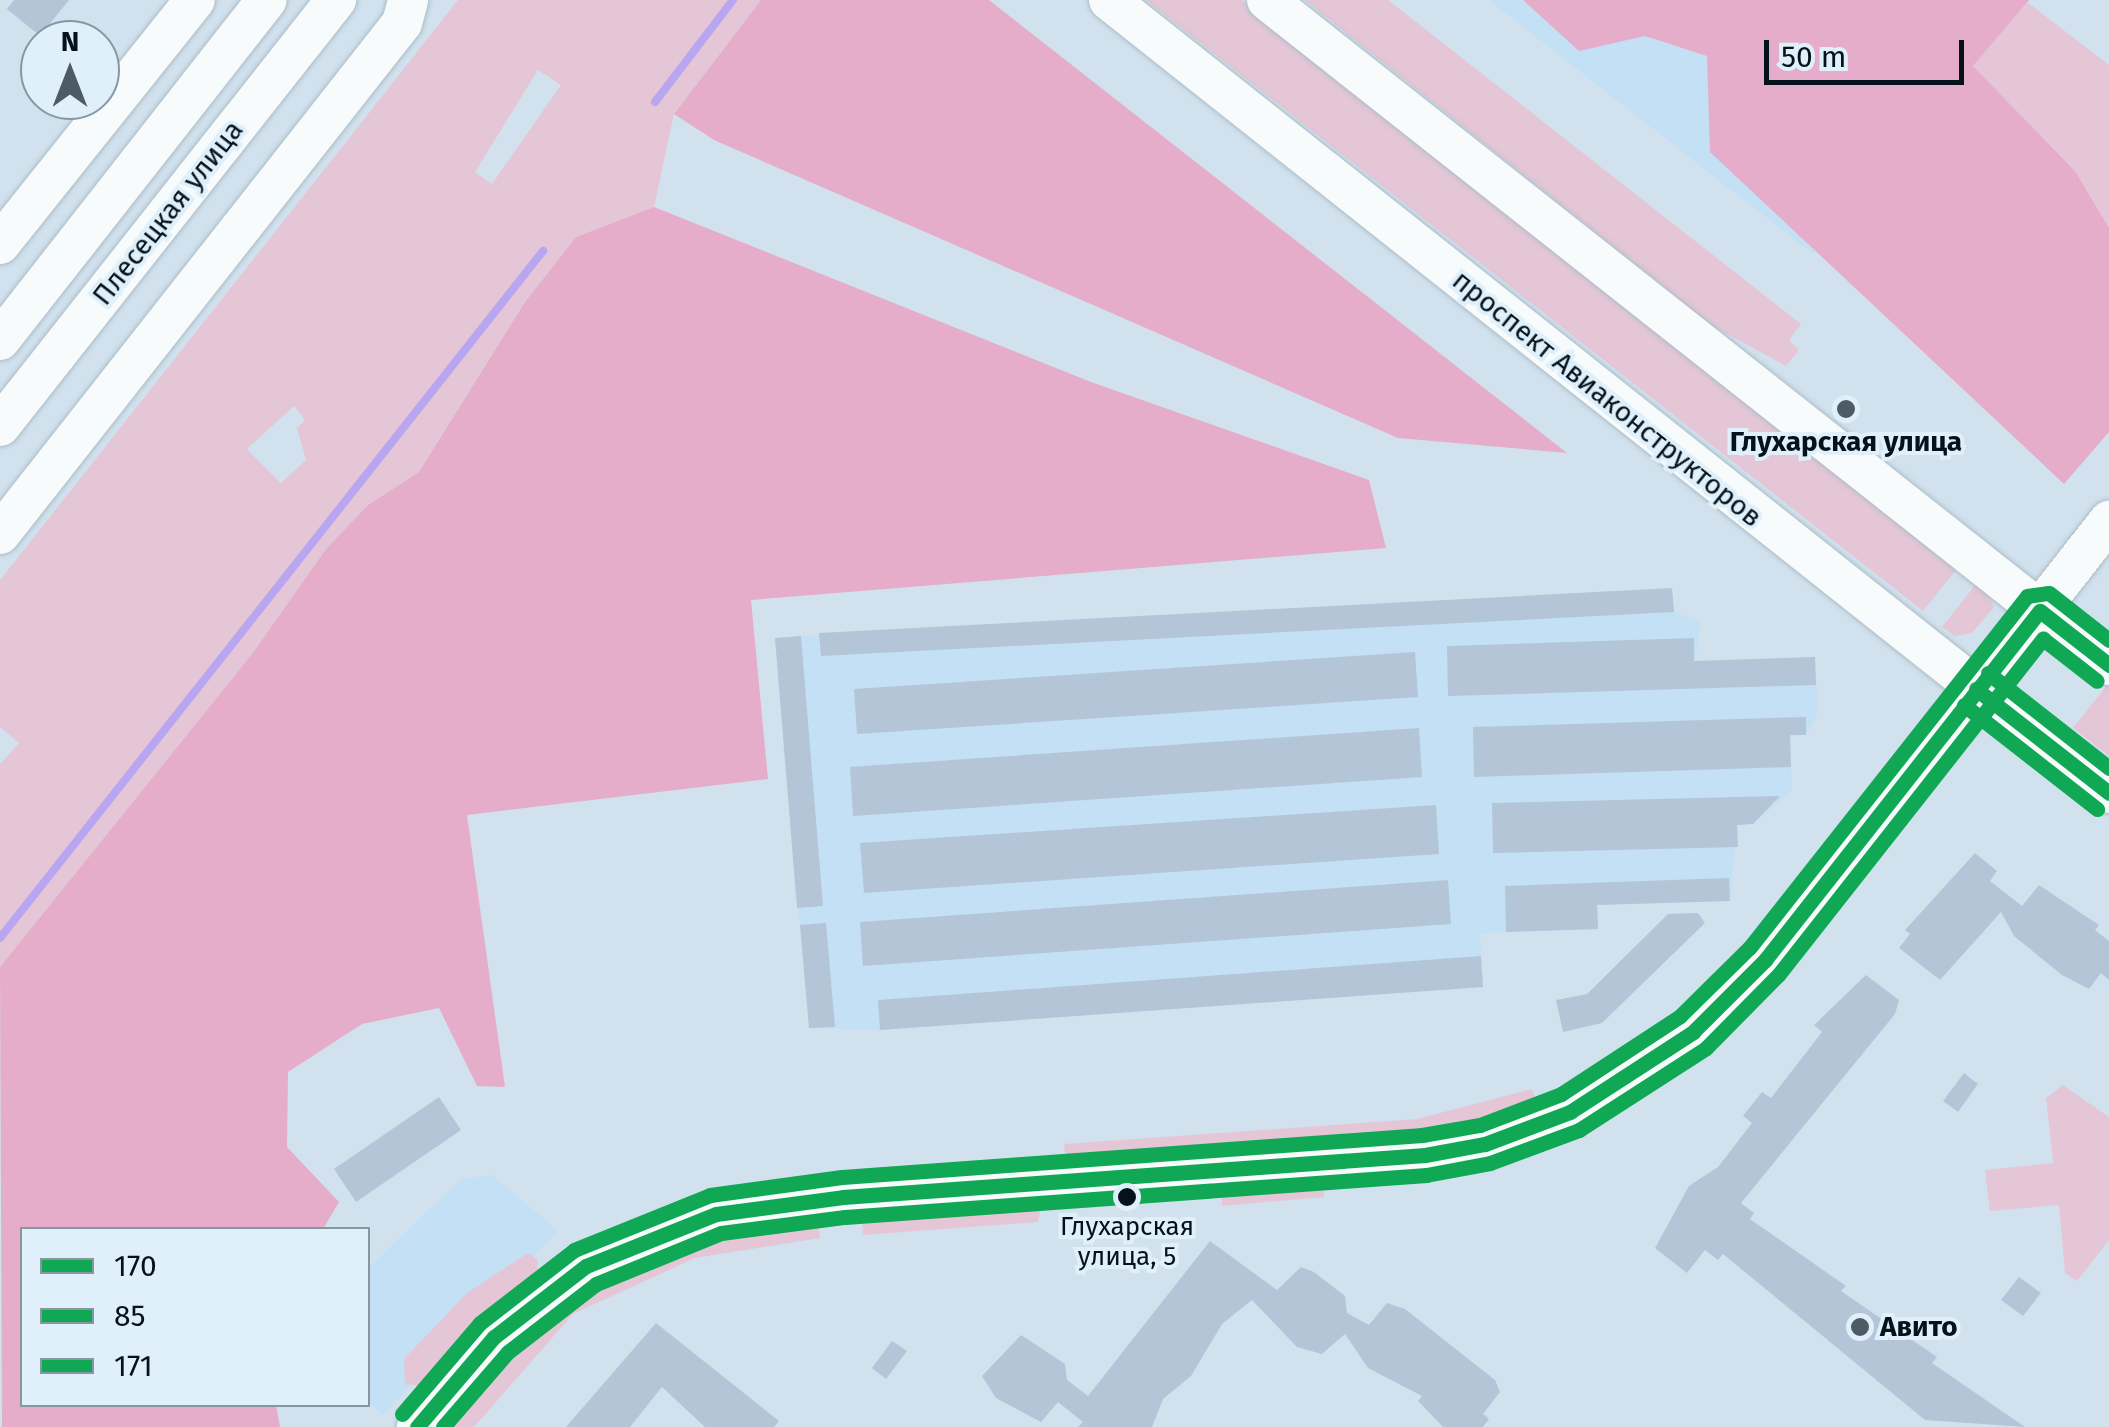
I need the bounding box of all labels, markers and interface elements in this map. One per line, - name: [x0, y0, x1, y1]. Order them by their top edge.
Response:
- north arrow: [20, 20, 120, 120]
- scale bar: [1769, 20, 1969, 82]
- text: N: [61, 25, 79, 58]
- text: 50 m: [1781, 39, 1846, 75]
- street label: Плесецкая улица: [86, 114, 250, 312]
- street label: проспект Авиаконструкторов: [1446, 264, 1768, 534]
- marker: Глухарская улица: [1835, 398, 1857, 420]
- place label: Глухарская улица: [1730, 425, 1962, 459]
- marker: Глухарская улица, 5: [1117, 1187, 1137, 1207]
- place label: Глухарская улица, 5: [1060, 1211, 1194, 1272]
- legend: [20, 1227, 370, 1407]
- text: 170: [114, 1248, 157, 1284]
- text: 85: [114, 1298, 146, 1334]
- place label: Авито: [1880, 1310, 1958, 1344]
- marker: Авито: [1849, 1316, 1871, 1338]
- text: 171: [114, 1348, 153, 1384]

